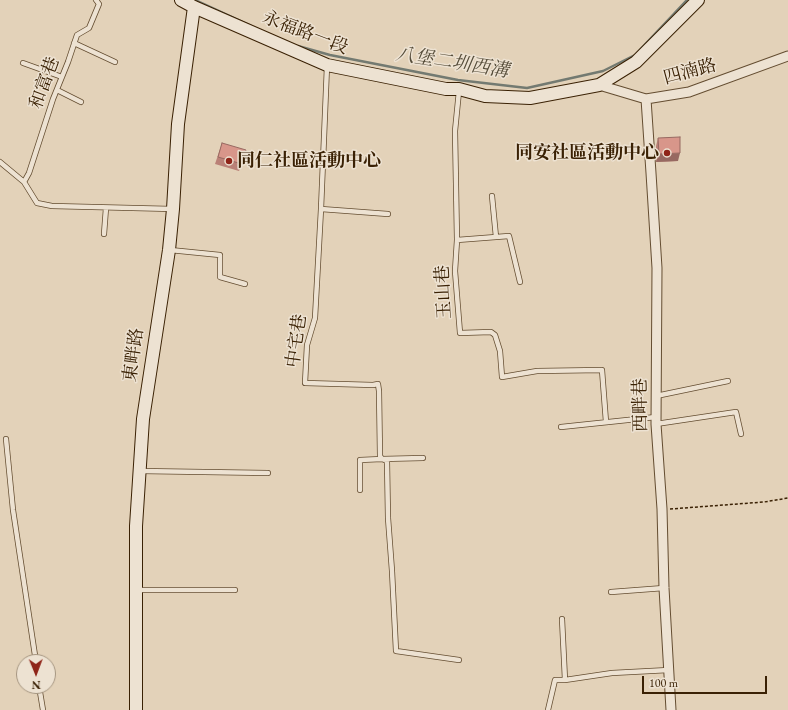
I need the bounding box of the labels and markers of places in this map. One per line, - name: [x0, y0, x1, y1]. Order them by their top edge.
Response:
- place label: 同安社區活動中心: [515, 142, 659, 164]
- marker: 同安社區活動中心: [662, 148, 672, 158]
- place label: 同仁社區活動中心: [237, 150, 381, 172]
- marker: 同仁社區活動中心: [224, 156, 234, 166]

